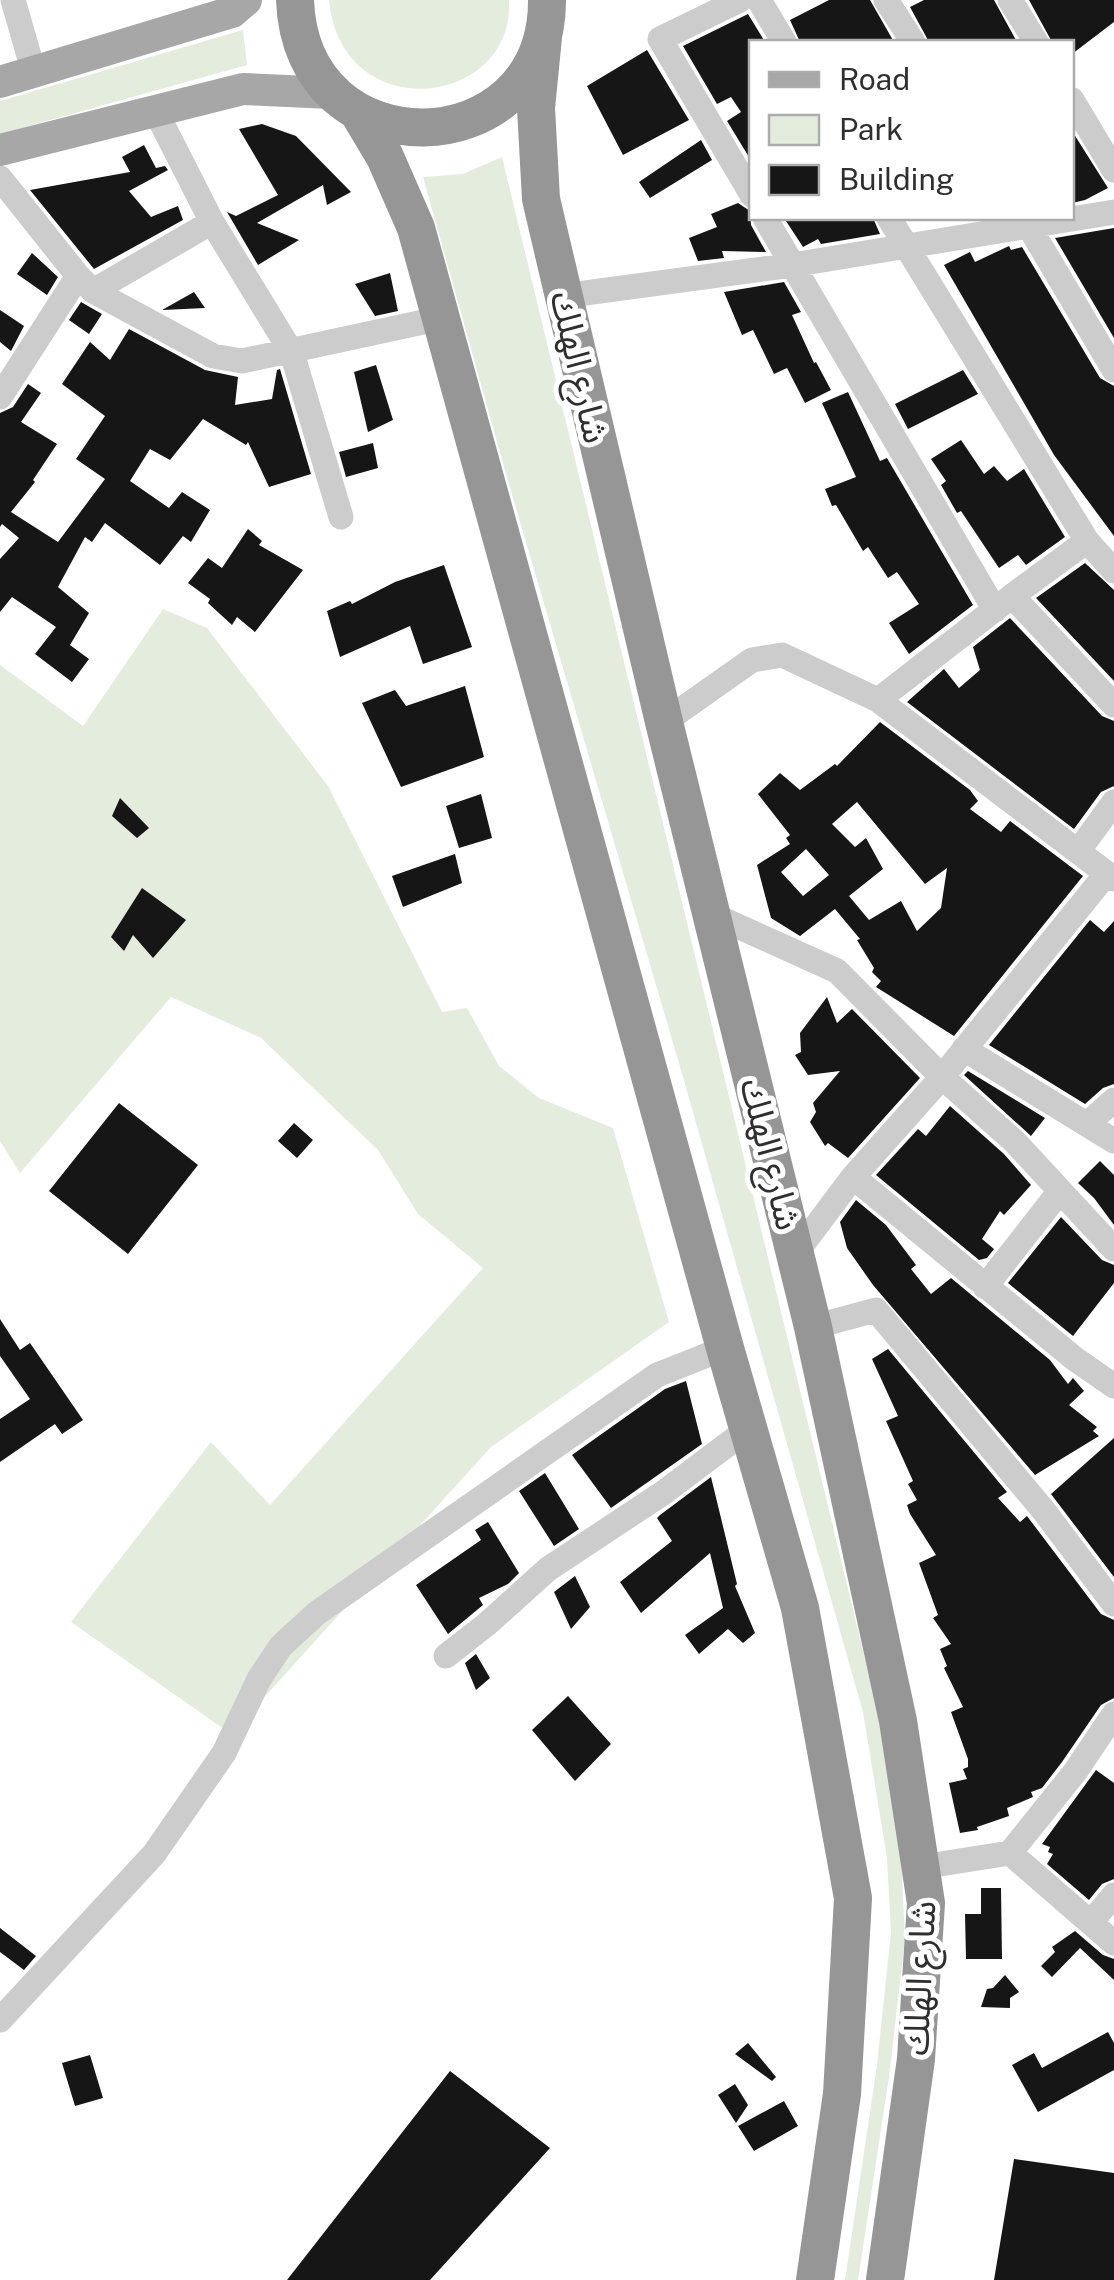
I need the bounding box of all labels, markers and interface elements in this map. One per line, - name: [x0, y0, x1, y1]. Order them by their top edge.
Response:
- legend: [749, 40, 1074, 220]
- text: Road: [839, 61, 910, 97]
- text: Park: [839, 111, 903, 147]
- text: Building: [839, 161, 954, 197]
- street label: شارع الهلك: [537, 287, 617, 448]
- street label: شارع الهلك: [727, 1074, 810, 1235]
- street label: شارع الهلك: [894, 1900, 950, 2057]

